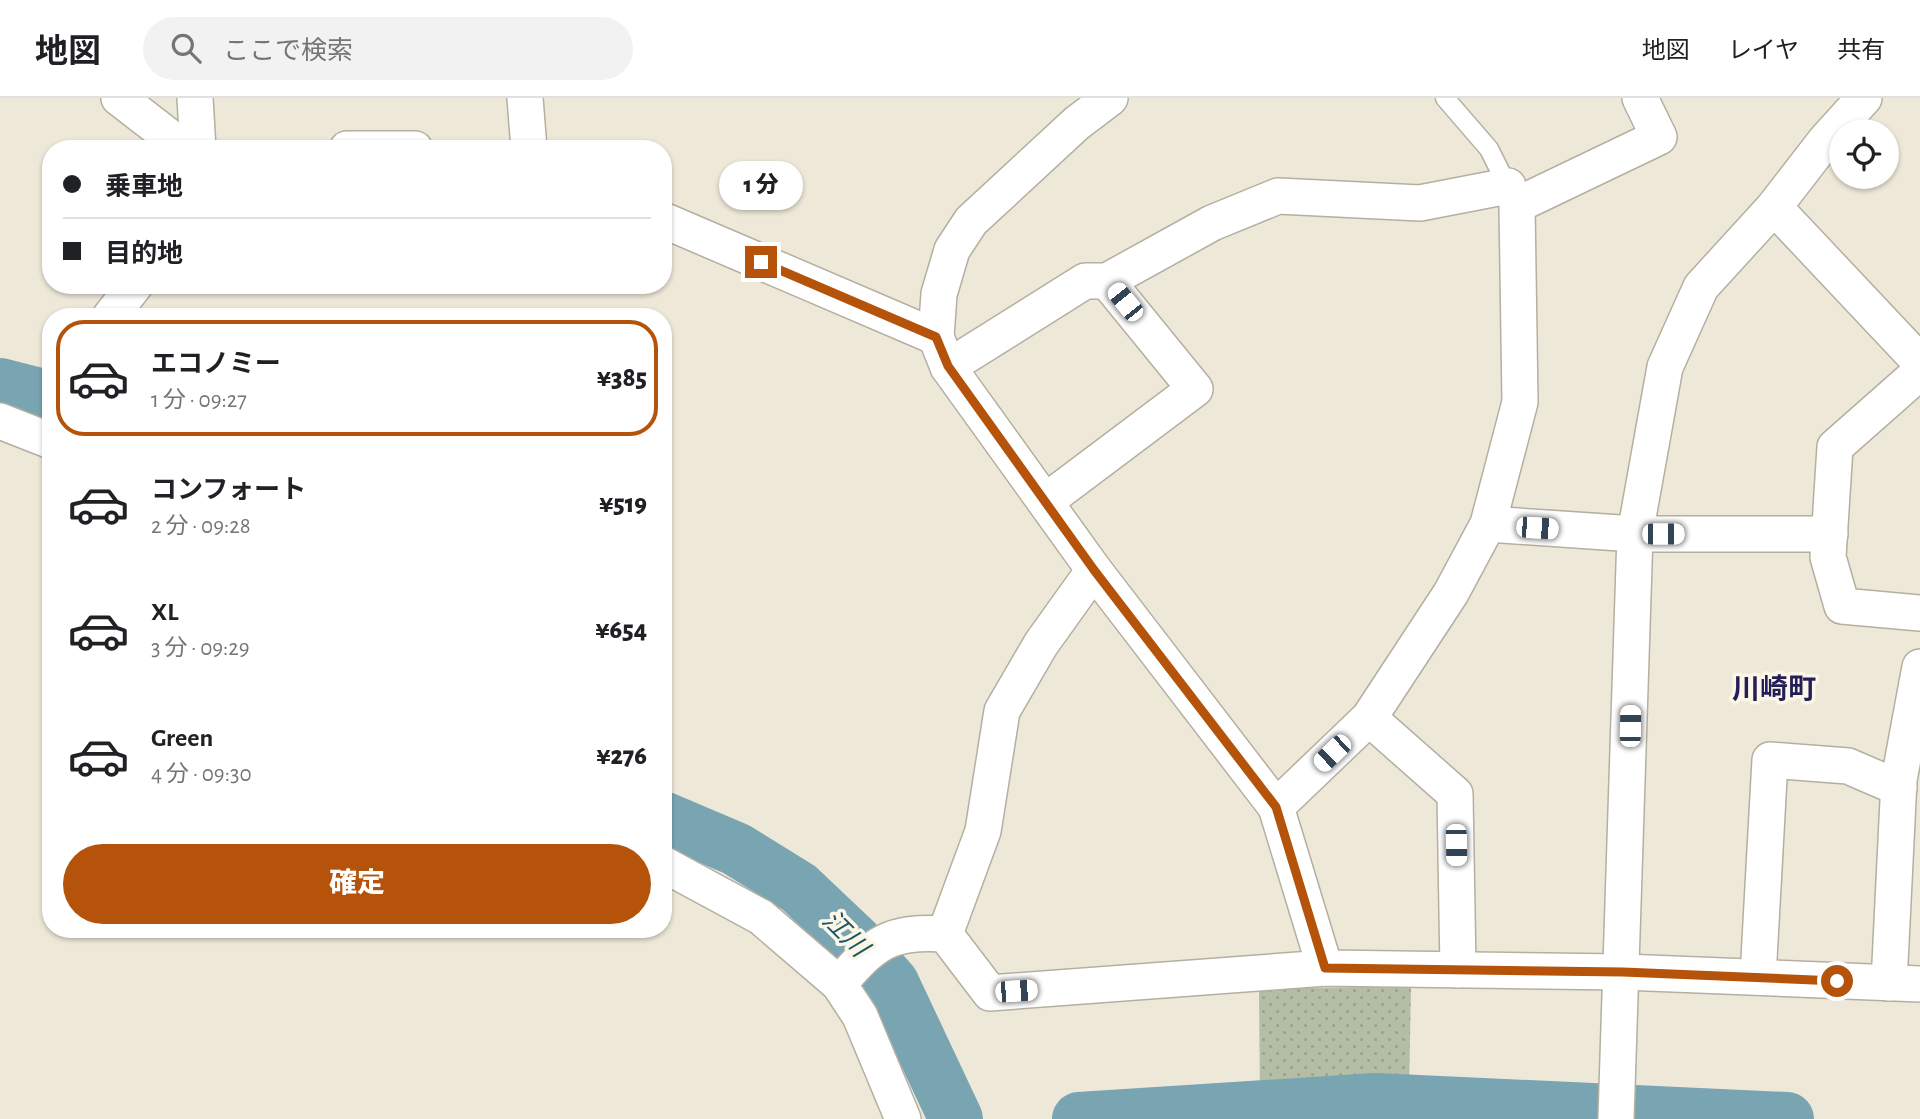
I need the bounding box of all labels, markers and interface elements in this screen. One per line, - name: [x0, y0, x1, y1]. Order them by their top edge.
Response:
- search box: [143, 17, 633, 80]
- icon: search: [167, 29, 205, 67]
- text: 地図: [35, 36, 101, 69]
- text: ここで検索: [223, 38, 353, 64]
- text: 地図: [1642, 39, 1690, 63]
- text: レイヤ: [1728, 39, 1799, 63]
- text: 共有: [1837, 39, 1885, 63]
- map controls: [1829, 119, 1899, 189]
- button: locate: [1829, 119, 1899, 189]
- callout: 1 分: [719, 160, 803, 209]
- text: 乗車地: [105, 174, 183, 200]
- text: 1 分: [744, 174, 778, 197]
- text: 目的地: [105, 241, 183, 267]
- route end: [745, 246, 777, 278]
- car: [1104, 279, 1147, 325]
- icon: car: [67, 347, 130, 410]
- text: エコノミー: [151, 351, 281, 377]
- text: ¥385: [597, 365, 647, 391]
- text: 1 分 · 09:27: [151, 389, 247, 412]
- icon: car: [67, 473, 130, 536]
- text: コンフォート: [151, 477, 306, 503]
- text: ¥519: [599, 491, 647, 517]
- text: 2 分 · 09:28: [151, 515, 251, 538]
- car: [1516, 516, 1559, 540]
- car: [1643, 524, 1685, 545]
- icon: car: [67, 599, 130, 662]
- text: XL: [151, 599, 178, 625]
- text: ¥654: [595, 617, 647, 643]
- text: 3 分 · 09:29: [151, 637, 250, 660]
- district label: 川崎町: [1732, 674, 1816, 704]
- car: [1620, 705, 1641, 747]
- icon: car: [67, 725, 130, 788]
- text: Green: [151, 725, 213, 751]
- car: [1310, 731, 1355, 775]
- text: ¥276: [596, 743, 647, 769]
- text: 4 分 · 09:30: [151, 763, 252, 786]
- car: [1446, 824, 1467, 866]
- button: 確定: [63, 844, 651, 924]
- water label: 江川: [817, 906, 875, 964]
- route start: [1821, 965, 1853, 997]
- car: [995, 979, 1038, 1003]

